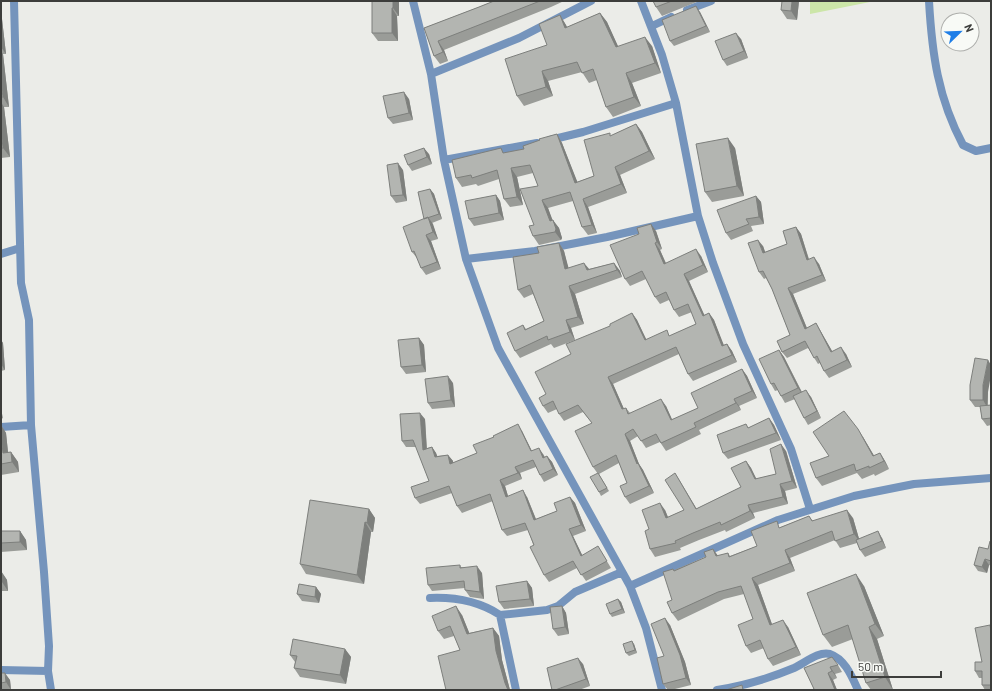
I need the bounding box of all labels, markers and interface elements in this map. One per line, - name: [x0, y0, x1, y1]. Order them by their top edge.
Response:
- north arrow: [940, 12, 980, 52]
- text: N: [962, 22, 977, 34]
- scale bar: [852, 653, 941, 679]
- text: 50 m: [858, 659, 883, 673]

